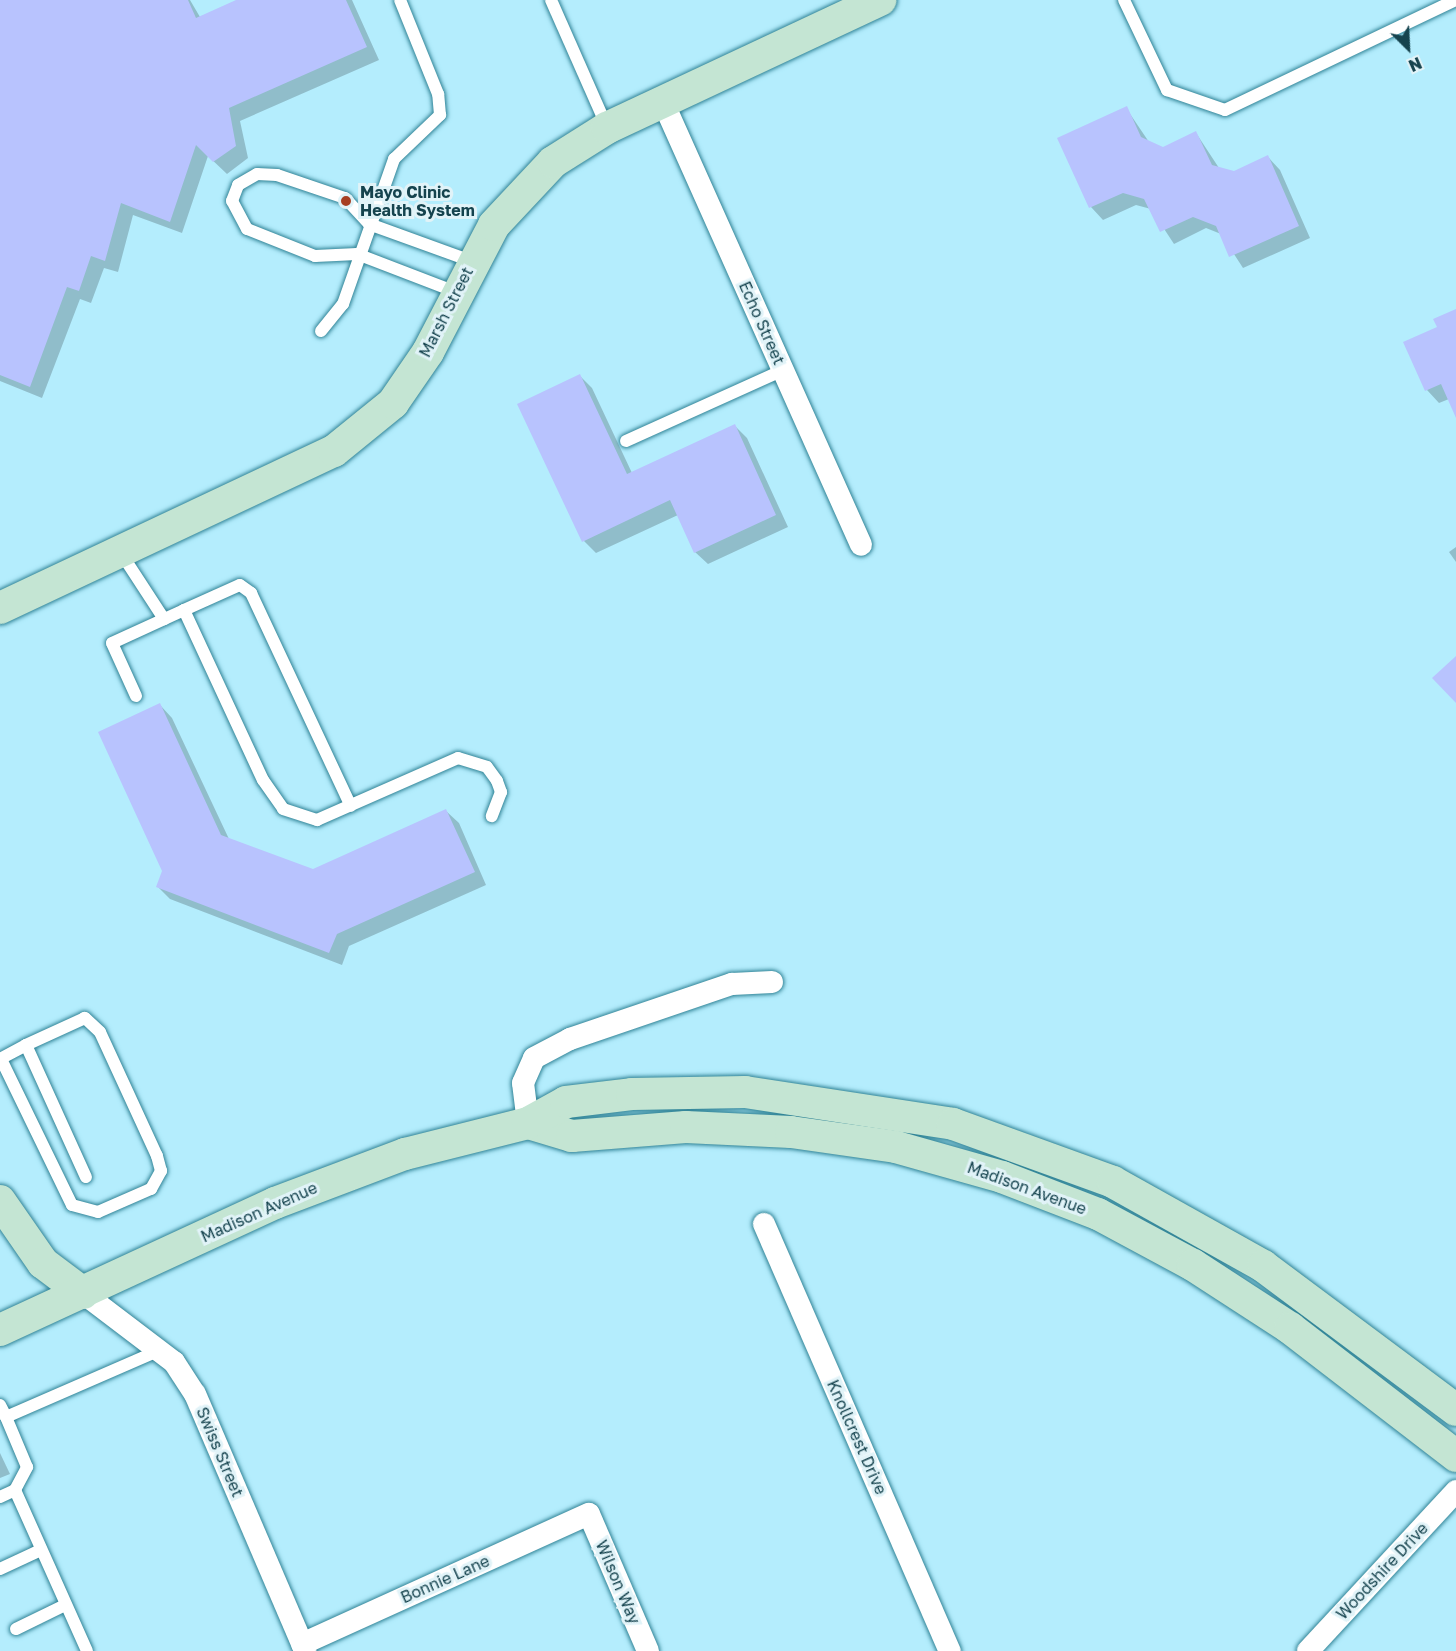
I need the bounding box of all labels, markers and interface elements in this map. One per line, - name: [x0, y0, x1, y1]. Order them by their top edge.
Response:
- north arrow: [1378, 18, 1438, 78]
- text: N: [1406, 53, 1425, 76]
- place label: Mayo Clinic Health System: [360, 182, 475, 220]
- marker: Mayo Clinic Health System: [337, 192, 355, 210]
- street label: Marsh Street: [415, 264, 477, 360]
- street label: Echo Street: [735, 278, 789, 368]
- street label: Madison Avenue: [965, 1158, 1089, 1218]
- street label: Madison Avenue: [198, 1178, 320, 1246]
- street label: Knollcrest Drive: [823, 1377, 891, 1497]
- street label: Swiss Street: [192, 1404, 248, 1500]
- street label: Woodshire Drive: [1332, 1519, 1432, 1623]
- street label: Wilson Way: [592, 1537, 644, 1627]
- street label: Bonnie Lane: [398, 1551, 492, 1607]

